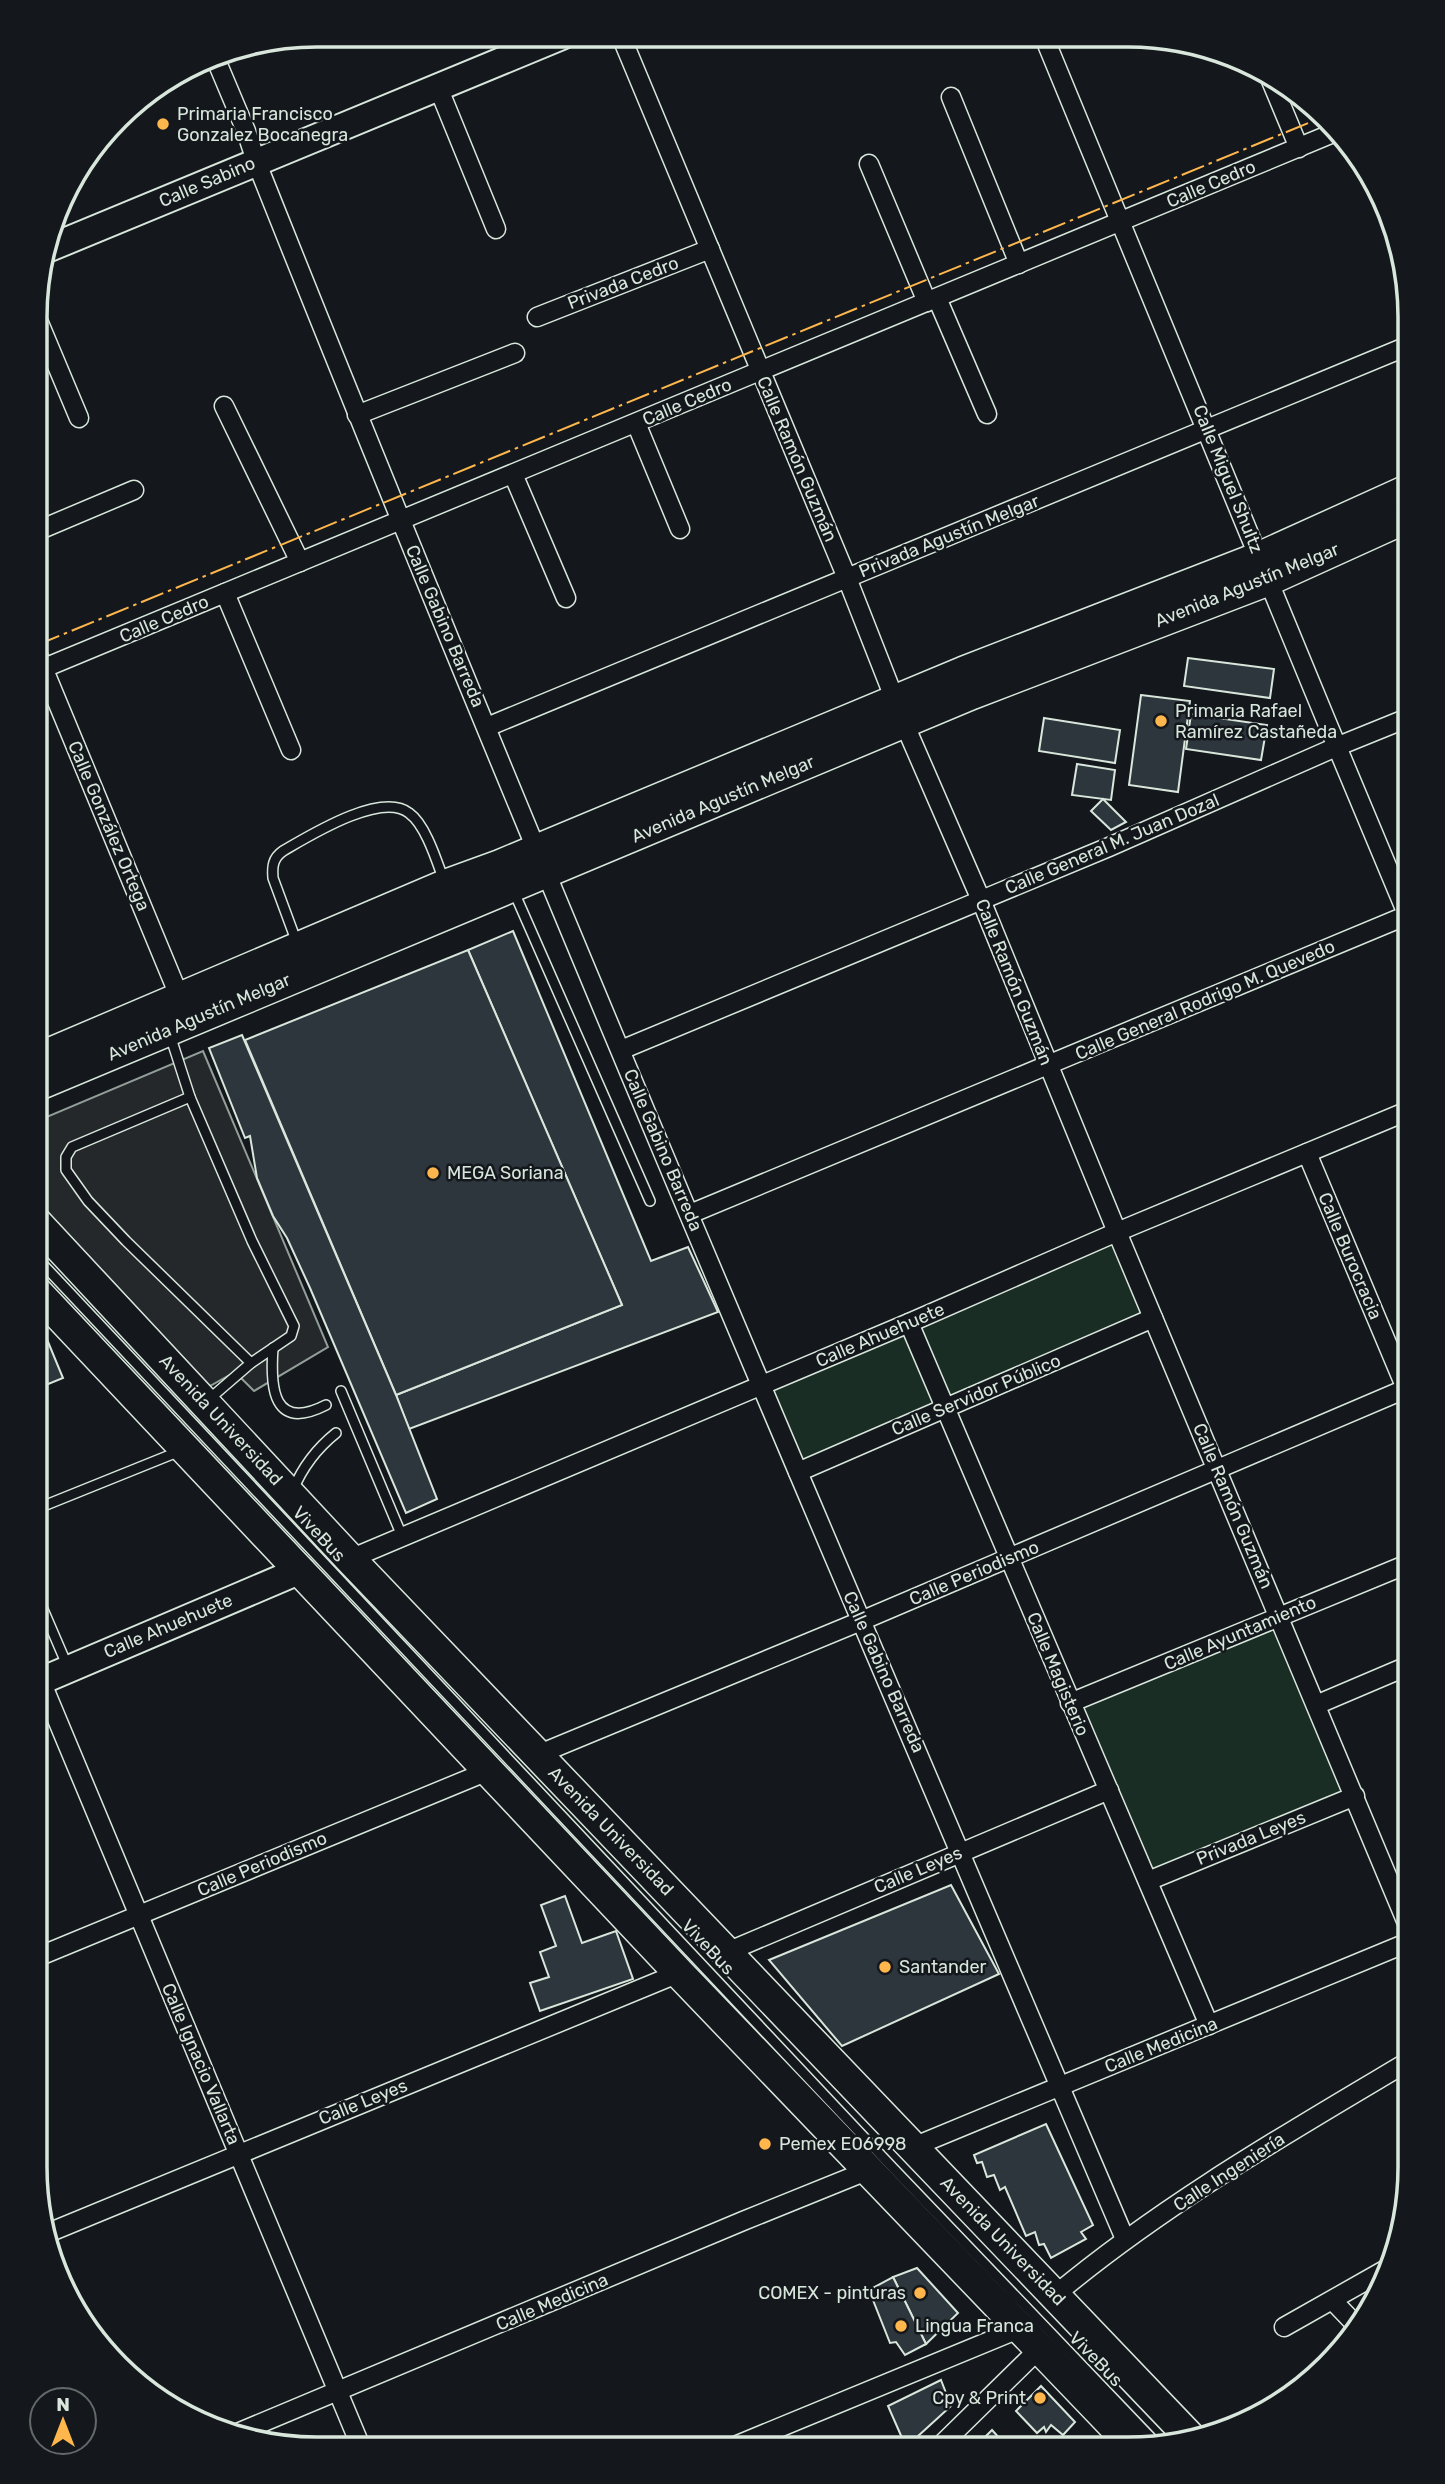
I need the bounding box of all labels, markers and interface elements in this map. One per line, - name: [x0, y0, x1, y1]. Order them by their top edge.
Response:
- place label: Primaria Francisco Gonzalez Bocanegra: [177, 103, 348, 146]
- marker: Primaria Francisco Gonzalez Bocanegra: [155, 116, 171, 132]
- street label: Calle Sabino: [155, 152, 259, 212]
- street label: Calle Cedro: [1163, 155, 1259, 213]
- street label: Privada Cedro: [564, 252, 682, 314]
- street label: Calle Cedro: [639, 373, 735, 431]
- street label: Calle Ramón Guzmán: [752, 373, 842, 545]
- street label: Calle Miguel Shultz: [1188, 402, 1268, 556]
- street label: Privada Agustín Melgar: [856, 490, 1043, 582]
- street label: Avenida Agustín Melgar: [1152, 538, 1342, 632]
- street label: Calle Gabino Barreda: [401, 541, 489, 711]
- street label: Calle Cedro: [116, 590, 212, 648]
- place label: Primaria Rafael Ramírez Castañeda: [1175, 700, 1337, 743]
- marker: Primaria Rafael Ramírez Castañeda: [1153, 713, 1169, 729]
- street label: Calle González Ortega: [63, 738, 155, 914]
- street label: Avenida Agustín Melgar: [628, 750, 818, 848]
- street label: Calle General M. Juan Dozal: [1002, 789, 1222, 899]
- street label: Calle Ramón Guzmán: [971, 896, 1057, 1068]
- street label: Calle General Rodrigo M. Quevedo: [1072, 935, 1338, 1065]
- street label: Avenida Agustín Melgar: [104, 968, 294, 1066]
- street label: Calle Gabino Barreda: [619, 1065, 707, 1235]
- place label: MEGA Soriana: [447, 1162, 564, 1184]
- marker: MEGA Soriana: [425, 1165, 441, 1181]
- street label: Calle Burocracia: [1313, 1189, 1387, 1323]
- street label: Calle Ahuehuete: [812, 1298, 948, 1372]
- street label: Calle Servidor Público: [888, 1349, 1064, 1441]
- street label: Avenida Universidad: [155, 1350, 287, 1490]
- street label: Calle Ramón Guzmán: [1188, 1420, 1278, 1592]
- street label: ViveBus: [288, 1502, 350, 1566]
- street label: Calle Periodismo: [906, 1536, 1042, 1610]
- street label: Calle Gabino Barreda: [839, 1588, 929, 1756]
- street label: Calle Ahuehuete: [100, 1589, 236, 1663]
- street label: Calle Ayuntamiento: [1161, 1591, 1319, 1675]
- street label: Calle Magisterio: [1022, 1609, 1094, 1739]
- street label: Avenida Universidad: [544, 1762, 678, 1900]
- street label: Privada Leyes: [1193, 1806, 1309, 1870]
- street label: Calle Periodismo: [194, 1827, 330, 1901]
- street label: Calle Leyes: [871, 1842, 965, 1898]
- street label: ViveBus: [677, 1915, 739, 1979]
- place label: Santander: [899, 1956, 987, 1978]
- marker: Santander: [877, 1959, 893, 1975]
- street label: Calle Ignacio Vallarta: [157, 1980, 245, 2148]
- street label: Calle Medicina: [1101, 2012, 1221, 2078]
- street label: Calle Leyes: [315, 2074, 411, 2130]
- street label: Calle Ingeniería: [1169, 2128, 1289, 2216]
- place label: Pemex E06998: [779, 2133, 907, 2155]
- marker: Pemex E06998: [757, 2136, 773, 2152]
- street label: Avenida Universidad: [936, 2172, 1070, 2310]
- street label: Calle Medicina: [493, 2268, 611, 2336]
- place label: COMEX - pinturas: [758, 2282, 906, 2304]
- marker: COMEX - pinturas: [912, 2285, 928, 2301]
- place label: Lingua Franca: [915, 2315, 1034, 2337]
- marker: Lingua Franca: [893, 2318, 909, 2334]
- street label: ViveBus: [1065, 2327, 1127, 2391]
- north arrow: [28, 2386, 98, 2456]
- place label: Cpy & Print: [932, 2387, 1026, 2409]
- marker: Cpy & Print: [1032, 2390, 1048, 2406]
- text: N: [56, 2393, 70, 2416]

